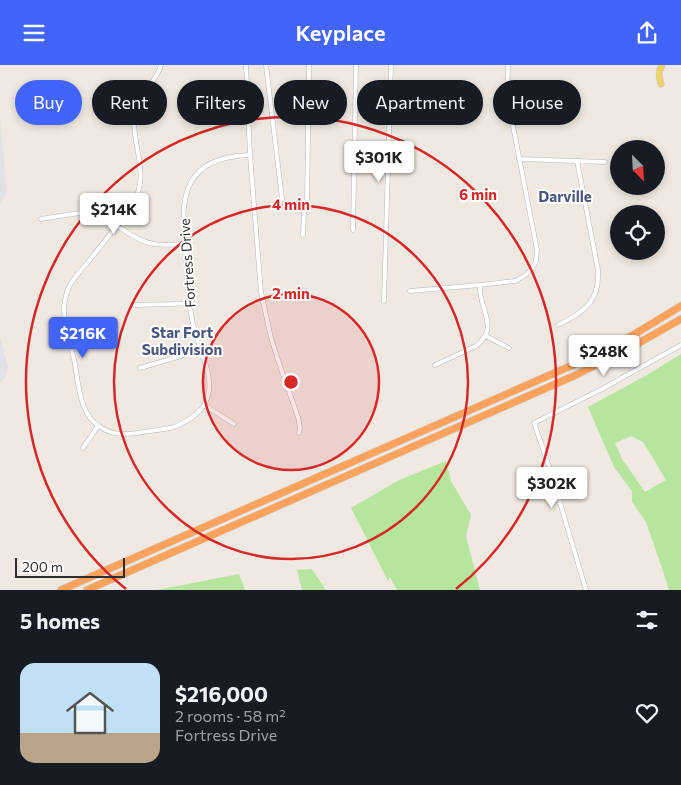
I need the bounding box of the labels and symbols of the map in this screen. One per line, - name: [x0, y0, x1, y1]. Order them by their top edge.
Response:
- north arrow: [610, 140, 665, 195]
- pin: $301K: [344, 141, 414, 183]
- text: 6 min: [459, 185, 497, 203]
- district label: Darville: [538, 187, 592, 205]
- pin: $214K: [79, 193, 149, 235]
- text: 4 min: [272, 195, 310, 213]
- street label: Fortress Drive: [175, 218, 199, 308]
- text: 2 min: [272, 284, 310, 302]
- pin: $216K: [48, 317, 118, 359]
- district label: Star Fort Subdivision: [142, 323, 222, 358]
- pin: $248K: [569, 335, 639, 377]
- centre of rings: [282, 373, 300, 391]
- pin: $302K: [517, 467, 587, 509]
- scale bar: [15, 555, 125, 578]

